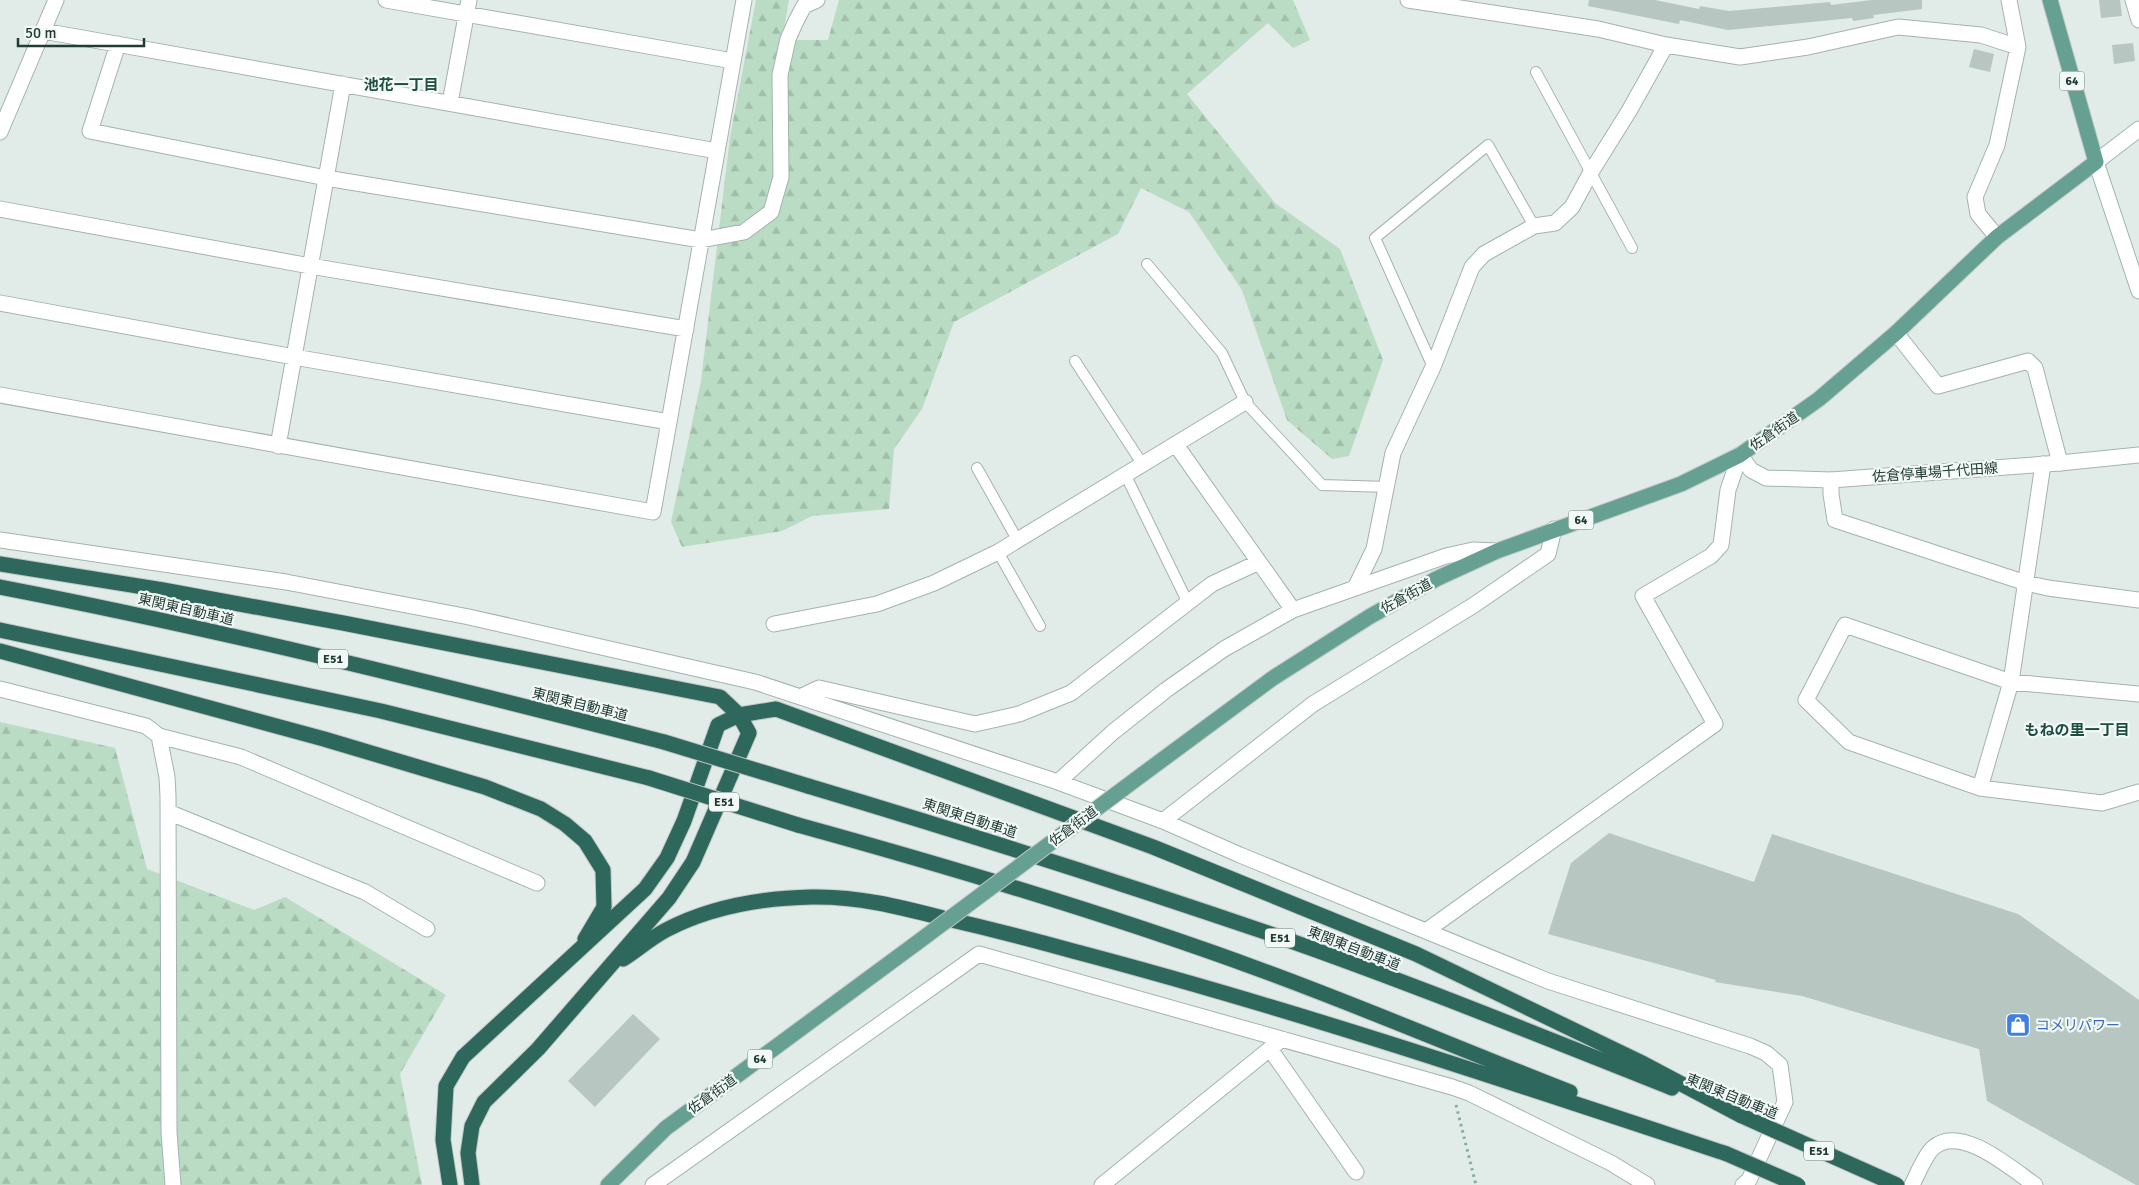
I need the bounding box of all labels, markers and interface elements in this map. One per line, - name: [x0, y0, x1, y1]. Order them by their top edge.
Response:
- scale bar: [18, 15, 144, 47]
- text: 50 m: [25, 24, 56, 42]
- road number: 64: [2060, 72, 2084, 90]
- district label: 池花一丁目: [363, 76, 439, 94]
- street label: 佐倉街道: [1746, 408, 1802, 454]
- street label: 佐倉停車場千代田線: [1872, 460, 1998, 485]
- road number: 64: [1568, 510, 1594, 530]
- street label: 佐倉街道: [1378, 575, 1435, 617]
- street label: 東関東自動車道: [136, 590, 236, 629]
- road number: E51: [318, 650, 348, 669]
- street label: 東関東自動車道: [530, 684, 629, 725]
- district label: もねの里一丁目: [2024, 721, 2130, 739]
- road number: E51: [709, 792, 739, 812]
- street label: 東関東自動車道: [921, 795, 1019, 842]
- street label: 佐倉街道: [1046, 803, 1101, 850]
- street label: 東関東自動車道: [1305, 923, 1403, 974]
- road number: E51: [1265, 928, 1295, 948]
- shop icon: コメリパワー: [2005, 1012, 2031, 1038]
- place label: コメリパワー: [2036, 1017, 2120, 1034]
- road number: 64: [748, 1050, 772, 1068]
- street label: 東関東自動車道: [1683, 1070, 1780, 1123]
- street label: 佐倉街道: [685, 1071, 740, 1118]
- road number: E51: [1804, 1142, 1834, 1160]

